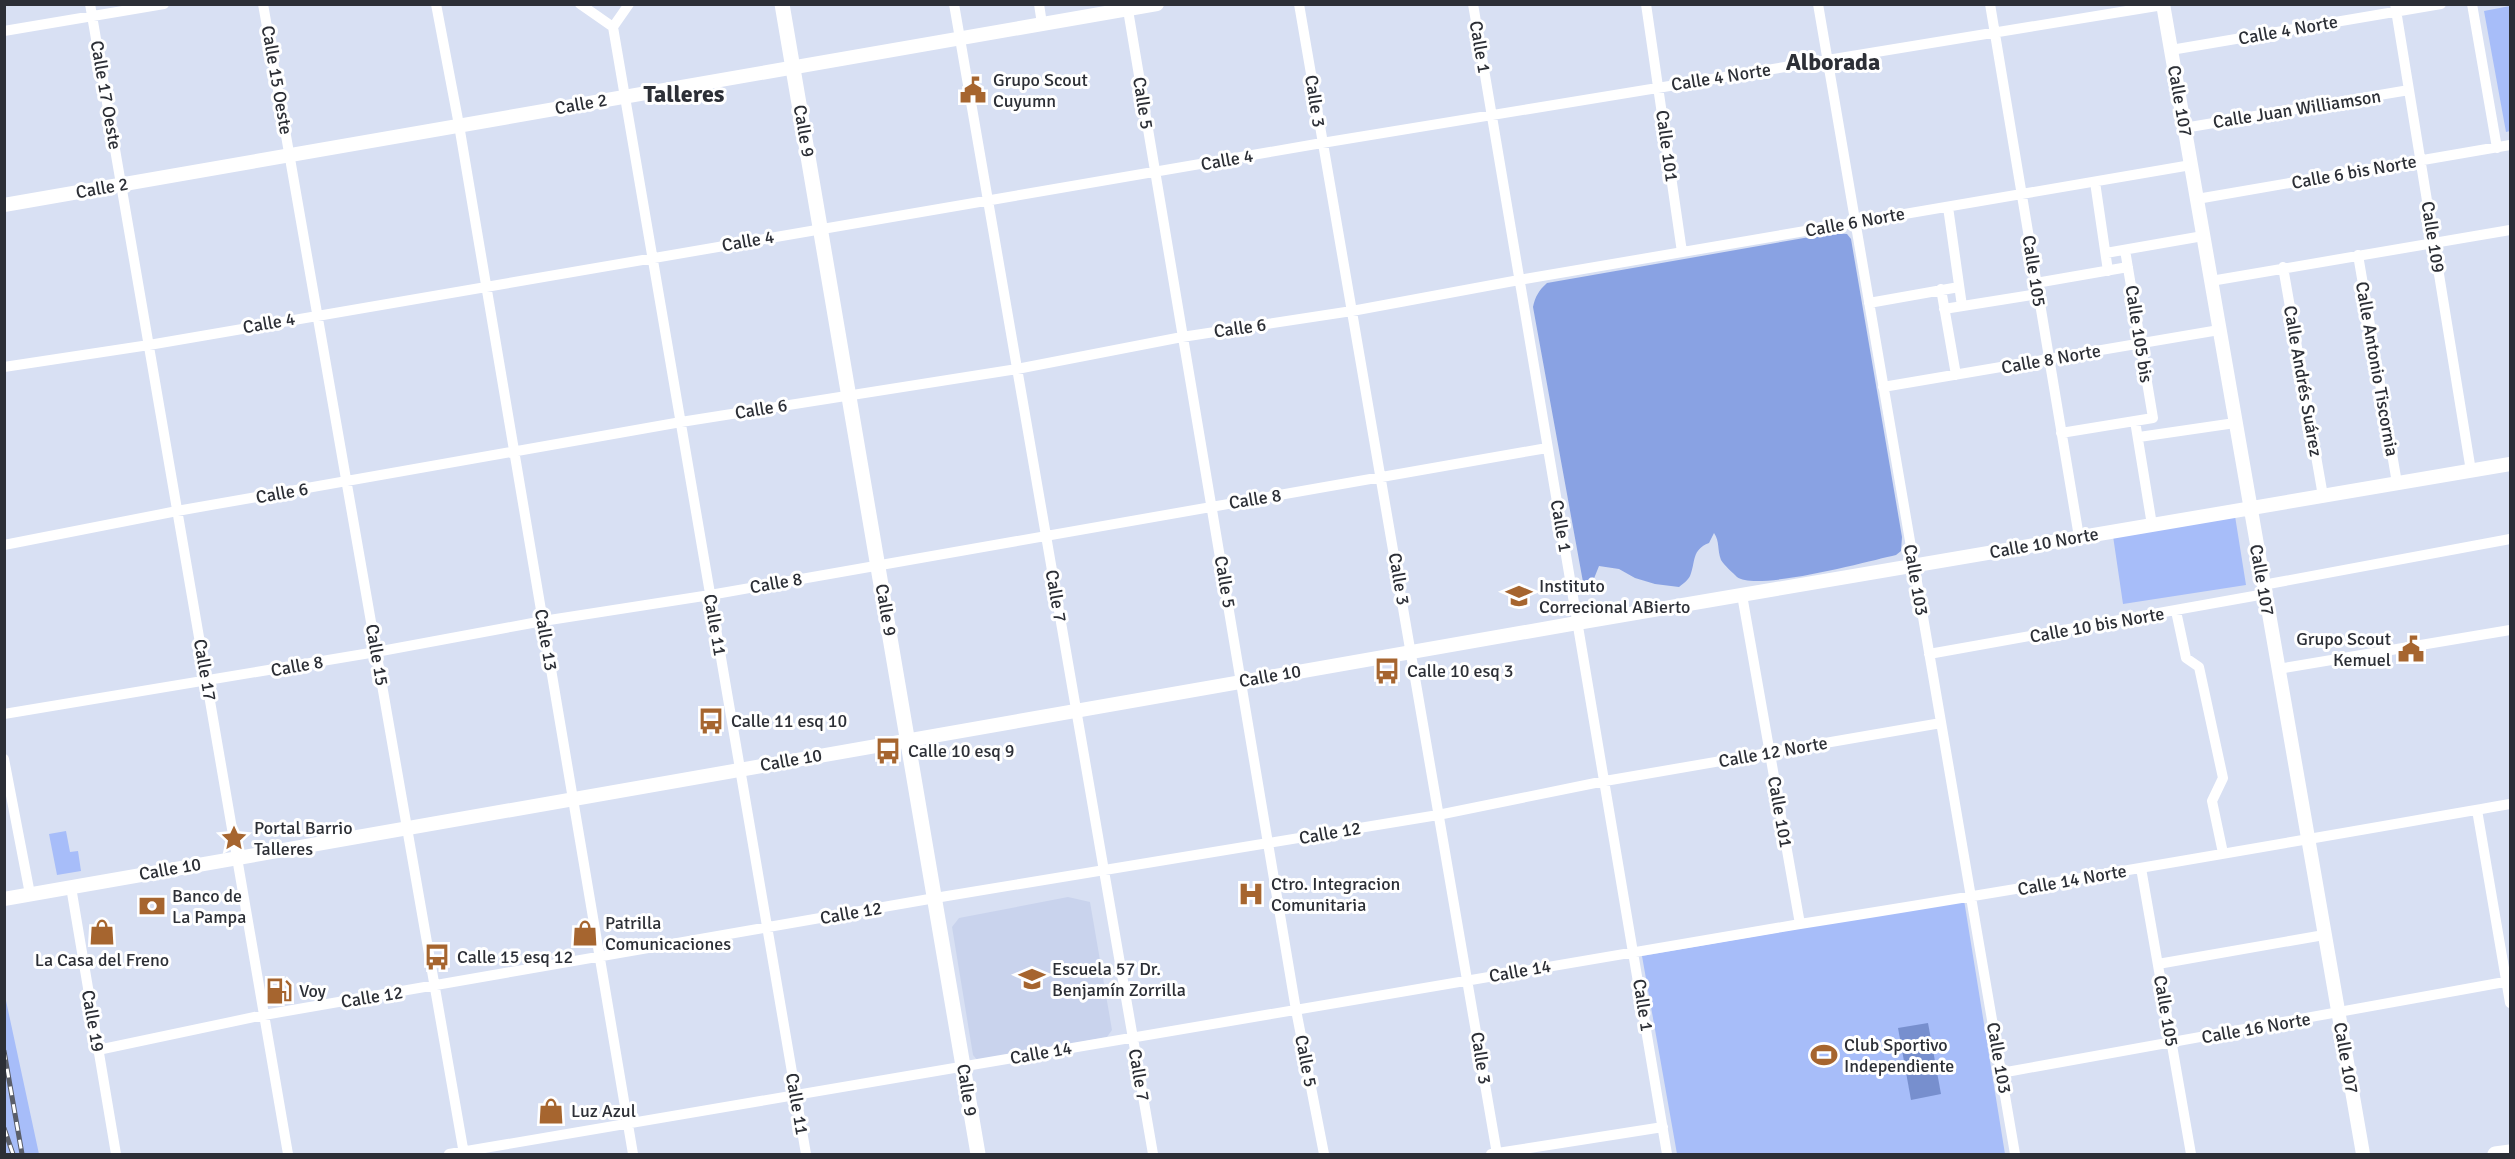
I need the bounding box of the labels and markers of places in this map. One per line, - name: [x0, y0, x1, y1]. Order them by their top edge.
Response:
- place label: Grupo Scout Cuyumn: [993, 69, 1088, 112]
- public building icon: Grupo Scout Cuyumn: [958, 75, 988, 105]
- place label: Instituto Correcional ABierto: [1539, 575, 1690, 618]
- school or university icon: Instituto Correcional ABierto: [1504, 581, 1534, 611]
- place label: Grupo Scout Kemuel: [2296, 628, 2391, 671]
- public building icon: Grupo Scout Kemuel: [2396, 634, 2426, 664]
- bus stop icon: Calle 10 esq 3: [1372, 656, 1402, 686]
- place label: Calle 10 esq 3: [1407, 660, 1514, 682]
- bus stop icon: Calle 11 esq 10: [696, 706, 726, 736]
- place label: Calle 11 esq 10: [731, 710, 847, 732]
- bus stop icon: Calle 10 esq 9: [873, 736, 903, 766]
- place label: Calle 10 esq 9: [908, 740, 1015, 762]
- place label: Portal Barrio Talleres: [254, 817, 353, 860]
- place icon: Portal Barrio Talleres: [219, 823, 249, 853]
- place label: Ctro. Integracion Comunitaria: [1271, 873, 1400, 916]
- hospital icon: Ctro. Integracion Comunitaria: [1236, 879, 1266, 909]
- place label: Banco de La Pampa: [172, 885, 246, 928]
- bank icon: Banco de La Pampa: [137, 891, 167, 921]
- place label: Patrilla Comunicaciones: [605, 912, 731, 955]
- shop icon: La Casa del Freno: [87, 917, 117, 947]
- shop icon: Patrilla Comunicaciones: [570, 918, 600, 948]
- bus stop icon: Calle 15 esq 12: [422, 942, 452, 972]
- place label: Calle 15 esq 12: [457, 946, 573, 968]
- place label: La Casa del Freno: [35, 949, 169, 971]
- place label: Escuela 57 Dr. Benjamín Zorrilla: [1052, 958, 1186, 1001]
- school or university icon: Escuela 57 Dr. Benjamín Zorrilla: [1017, 964, 1047, 994]
- fuel station icon: Voy: [264, 976, 294, 1006]
- place label: Voy: [299, 980, 327, 1002]
- place label: Club Sportivo Independiente: [1844, 1034, 1954, 1077]
- sports icon: Club Sportivo Independiente: [1809, 1040, 1839, 1070]
- shop icon: Luz Azul: [536, 1096, 566, 1126]
- place label: Luz Azul: [571, 1100, 636, 1122]

